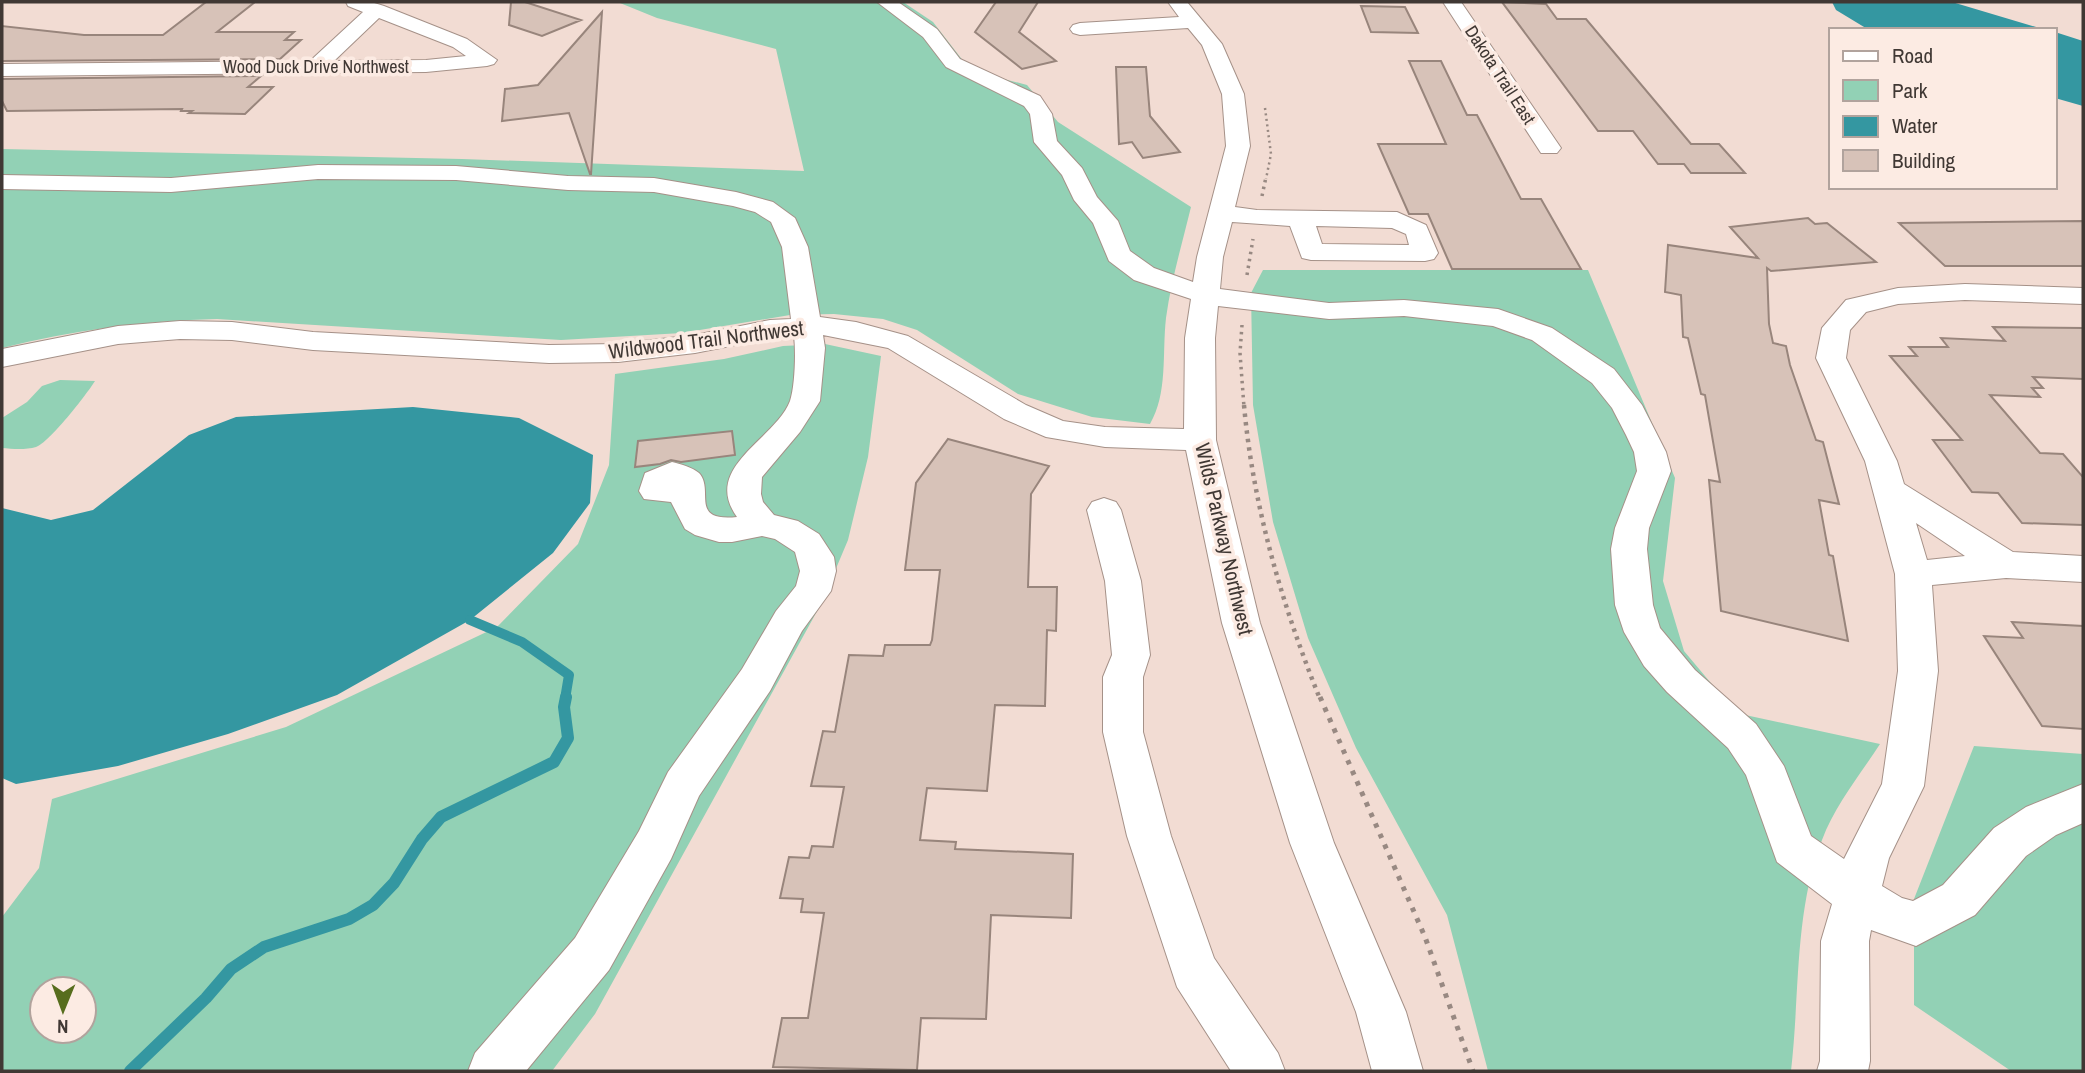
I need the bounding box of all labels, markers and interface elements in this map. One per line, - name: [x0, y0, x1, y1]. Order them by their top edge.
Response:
- street label: Dakota Trail East: [1459, 20, 1542, 129]
- legend: [1829, 28, 2057, 189]
- text: Road: [1892, 41, 1933, 70]
- street label: Wood Duck Drive Northwest: [223, 54, 409, 79]
- text: Park: [1892, 76, 1928, 105]
- text: Water: [1892, 111, 1938, 140]
- text: Building: [1892, 146, 1956, 175]
- street label: Wildwood Trail Northwest: [607, 313, 805, 366]
- street label: Wilds Parkway Northwest: [1188, 440, 1261, 638]
- north arrow: [28, 975, 98, 1045]
- text: N: [57, 1014, 69, 1040]

